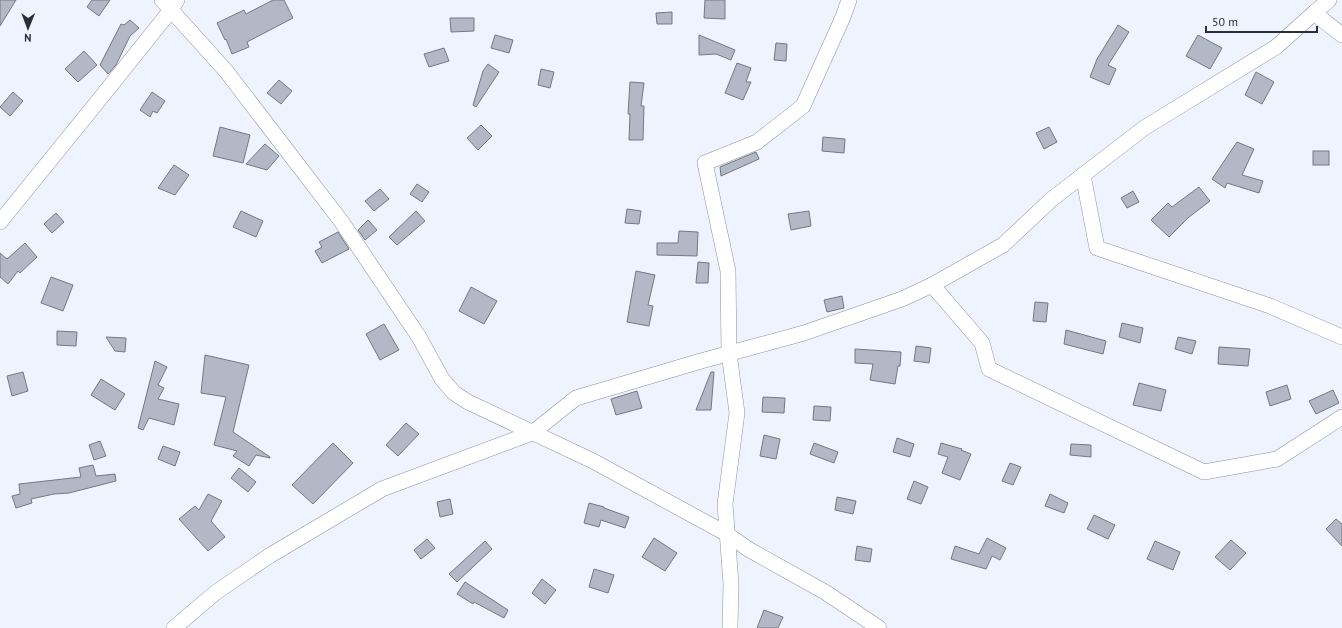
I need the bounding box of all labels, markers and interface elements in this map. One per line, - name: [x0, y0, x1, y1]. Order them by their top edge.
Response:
- north arrow: [8, 8, 48, 48]
- scale bar: [1206, 8, 1317, 34]
- text: 50 m: [1212, 14, 1238, 29]
- text: N: [24, 31, 32, 45]

